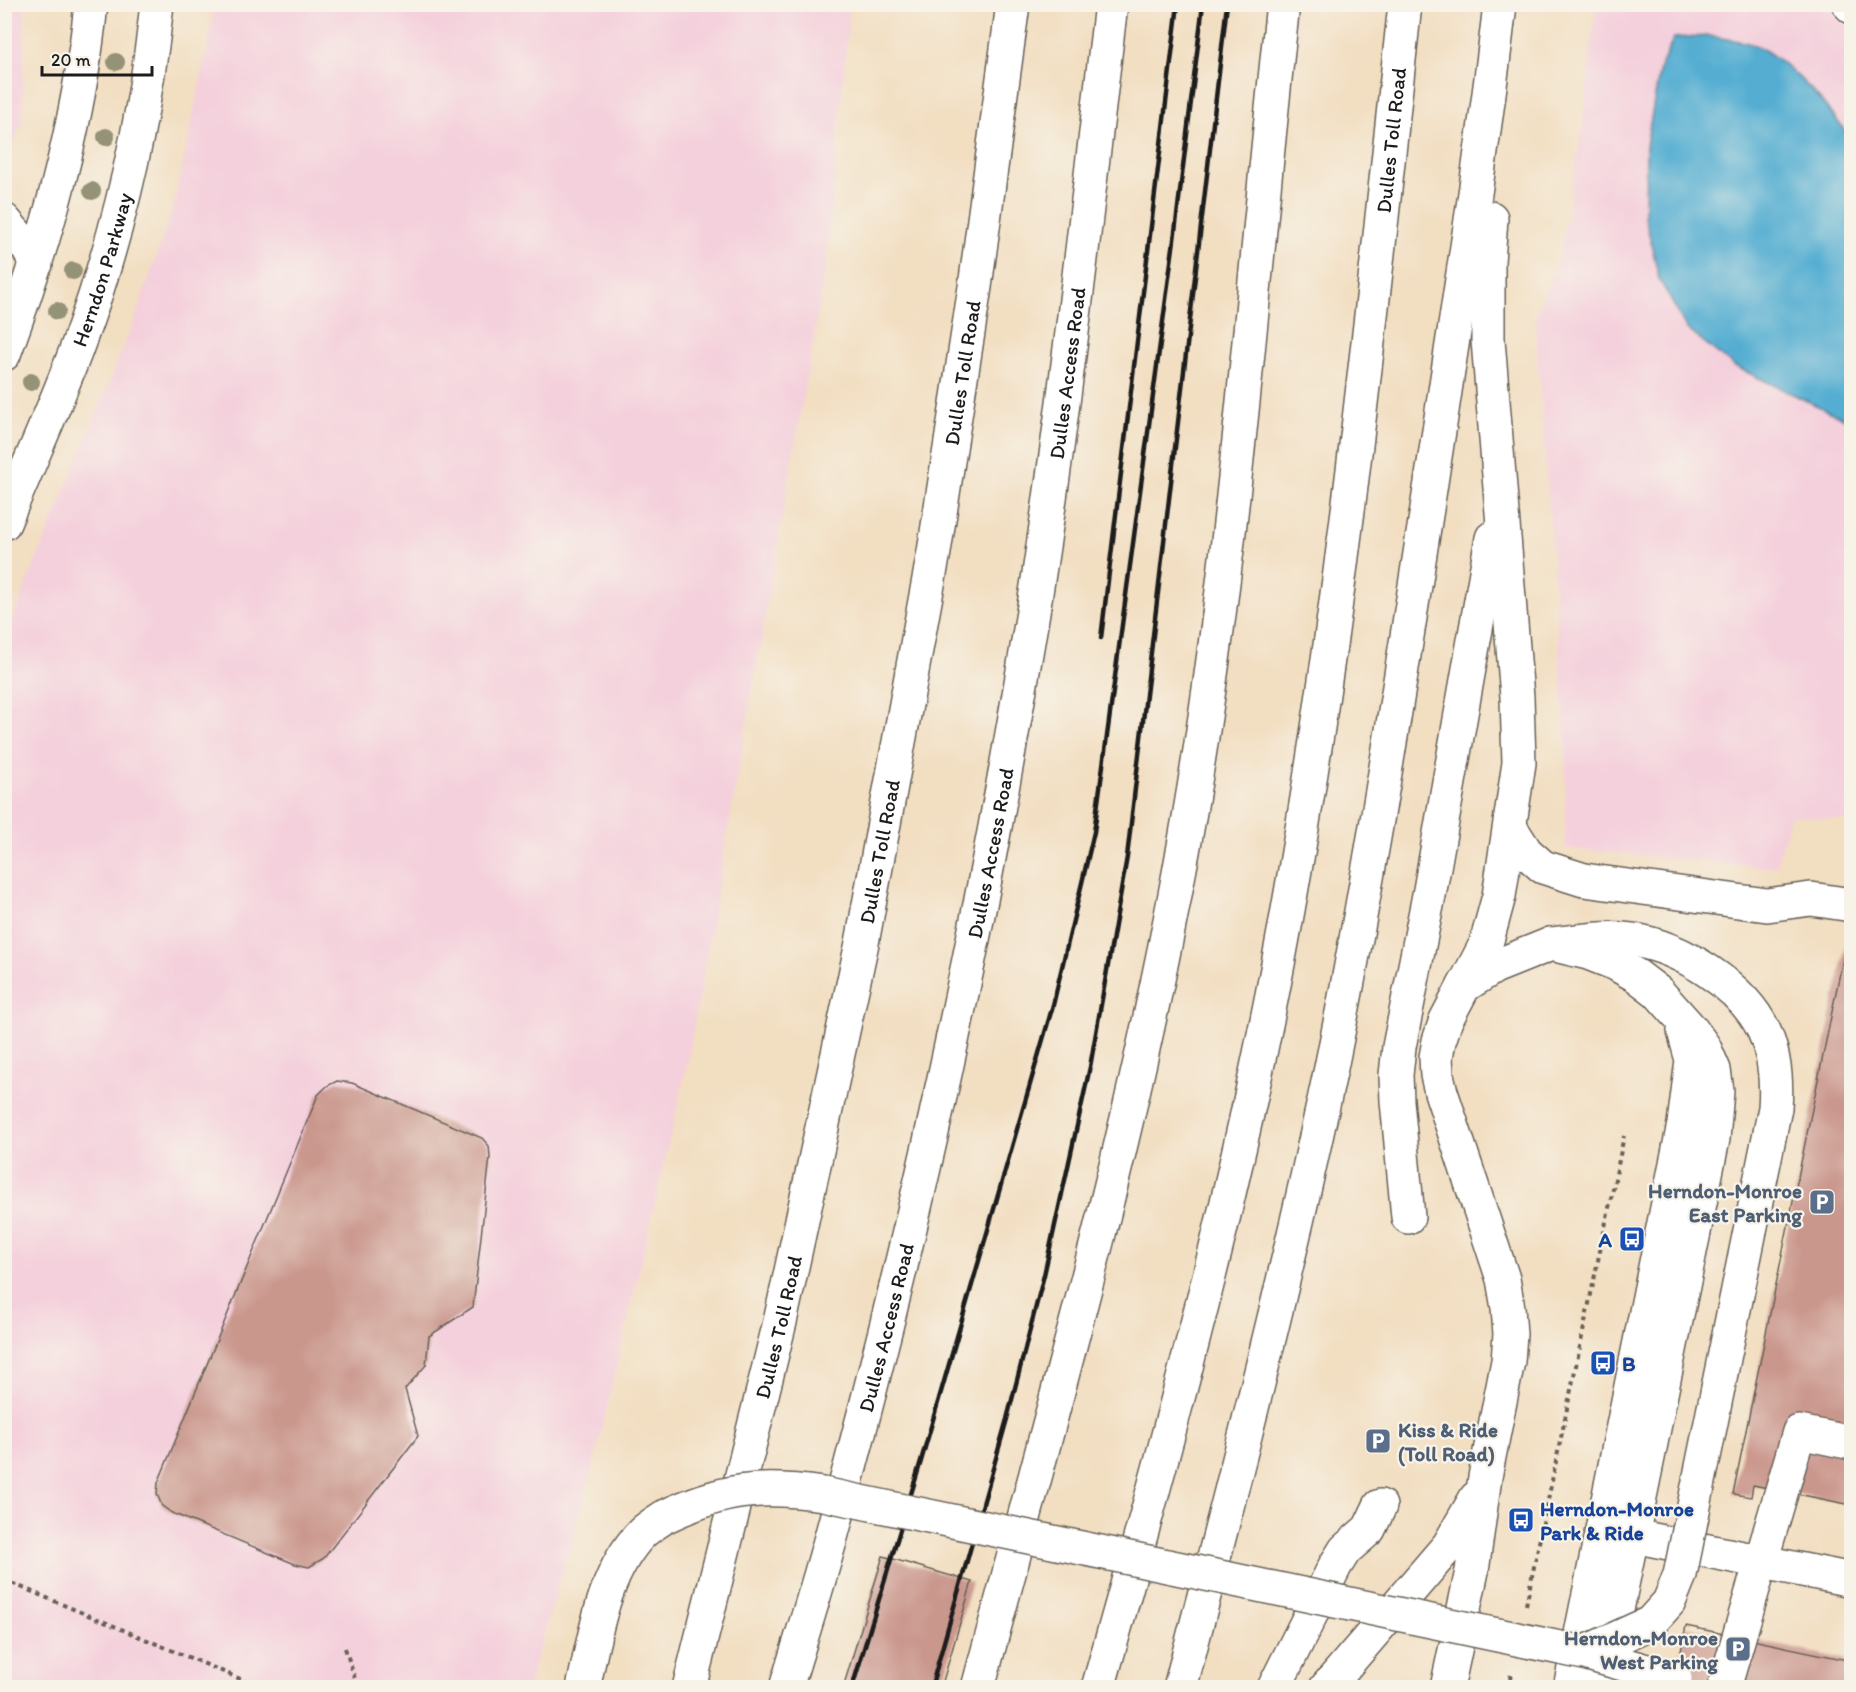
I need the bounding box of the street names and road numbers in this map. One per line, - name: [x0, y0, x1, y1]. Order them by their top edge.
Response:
- street label: Dulles Toll Road: [1370, 66, 1411, 214]
- street label: Herndon Parkway: [66, 190, 136, 350]
- street label: Dulles Access Road: [1043, 286, 1090, 461]
- street label: Dulles Toll Road: [938, 298, 985, 447]
- street label: Dulles Access Road: [961, 766, 1018, 940]
- street label: Dulles Toll Road: [853, 777, 904, 926]
- street label: Dulles Access Road: [853, 1241, 919, 1415]
- street label: Dulles Toll Road: [749, 1252, 807, 1401]

